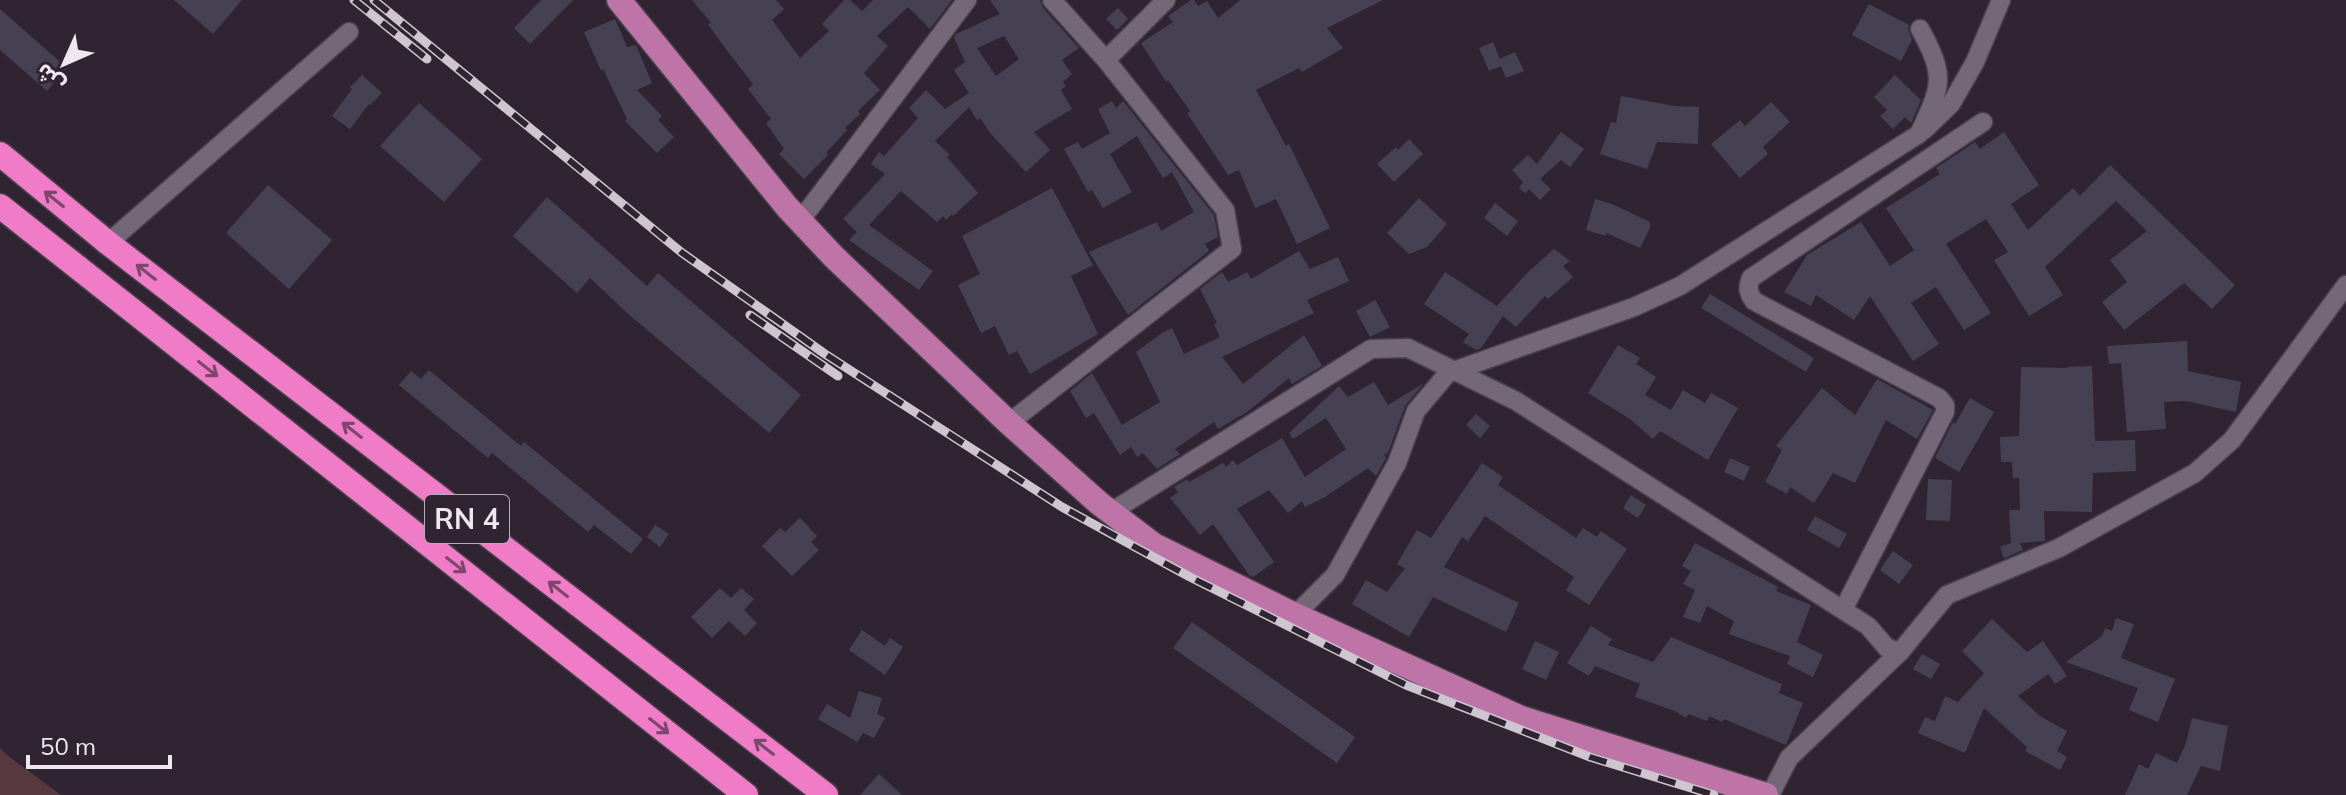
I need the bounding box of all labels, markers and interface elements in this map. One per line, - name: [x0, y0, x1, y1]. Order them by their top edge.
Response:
- north arrow: [24, 24, 104, 104]
- text: ش: [29, 58, 70, 99]
- one-way arrow: [44, 190, 65, 207]
- one-way arrow: [135, 263, 157, 280]
- one-way arrow: [197, 360, 218, 378]
- one-way arrow: [342, 422, 363, 439]
- road number: RN 4: [425, 495, 509, 543]
- one-way arrow: [445, 556, 465, 574]
- one-way arrow: [548, 580, 569, 597]
- one-way arrow: [648, 718, 669, 735]
- scale bar: [28, 719, 170, 769]
- text: 50 m: [40, 731, 96, 761]
- one-way arrow: [754, 739, 775, 756]

